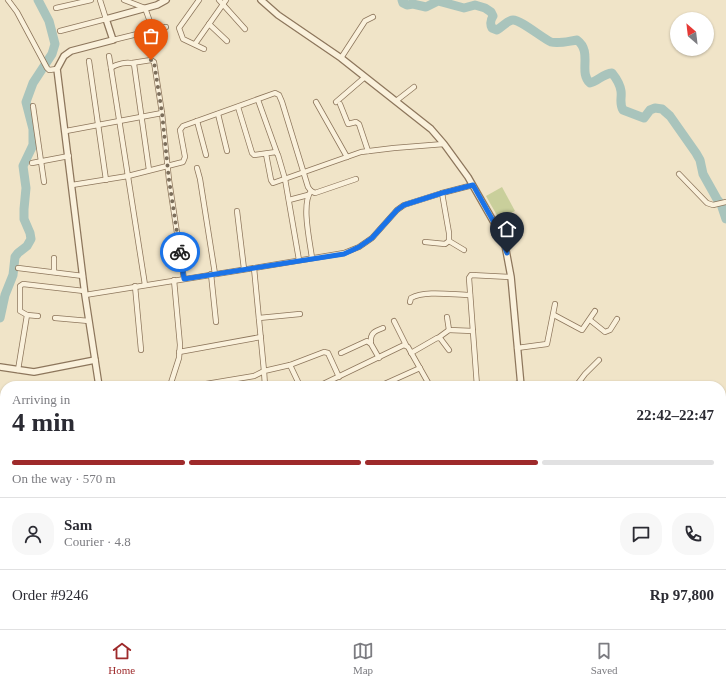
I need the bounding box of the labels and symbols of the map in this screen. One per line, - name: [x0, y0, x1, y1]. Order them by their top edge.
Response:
- north arrow: [670, 12, 714, 56]
- pin: [134, 19, 168, 60]
- pin: [490, 212, 524, 253]
- courier: [160, 232, 200, 272]

